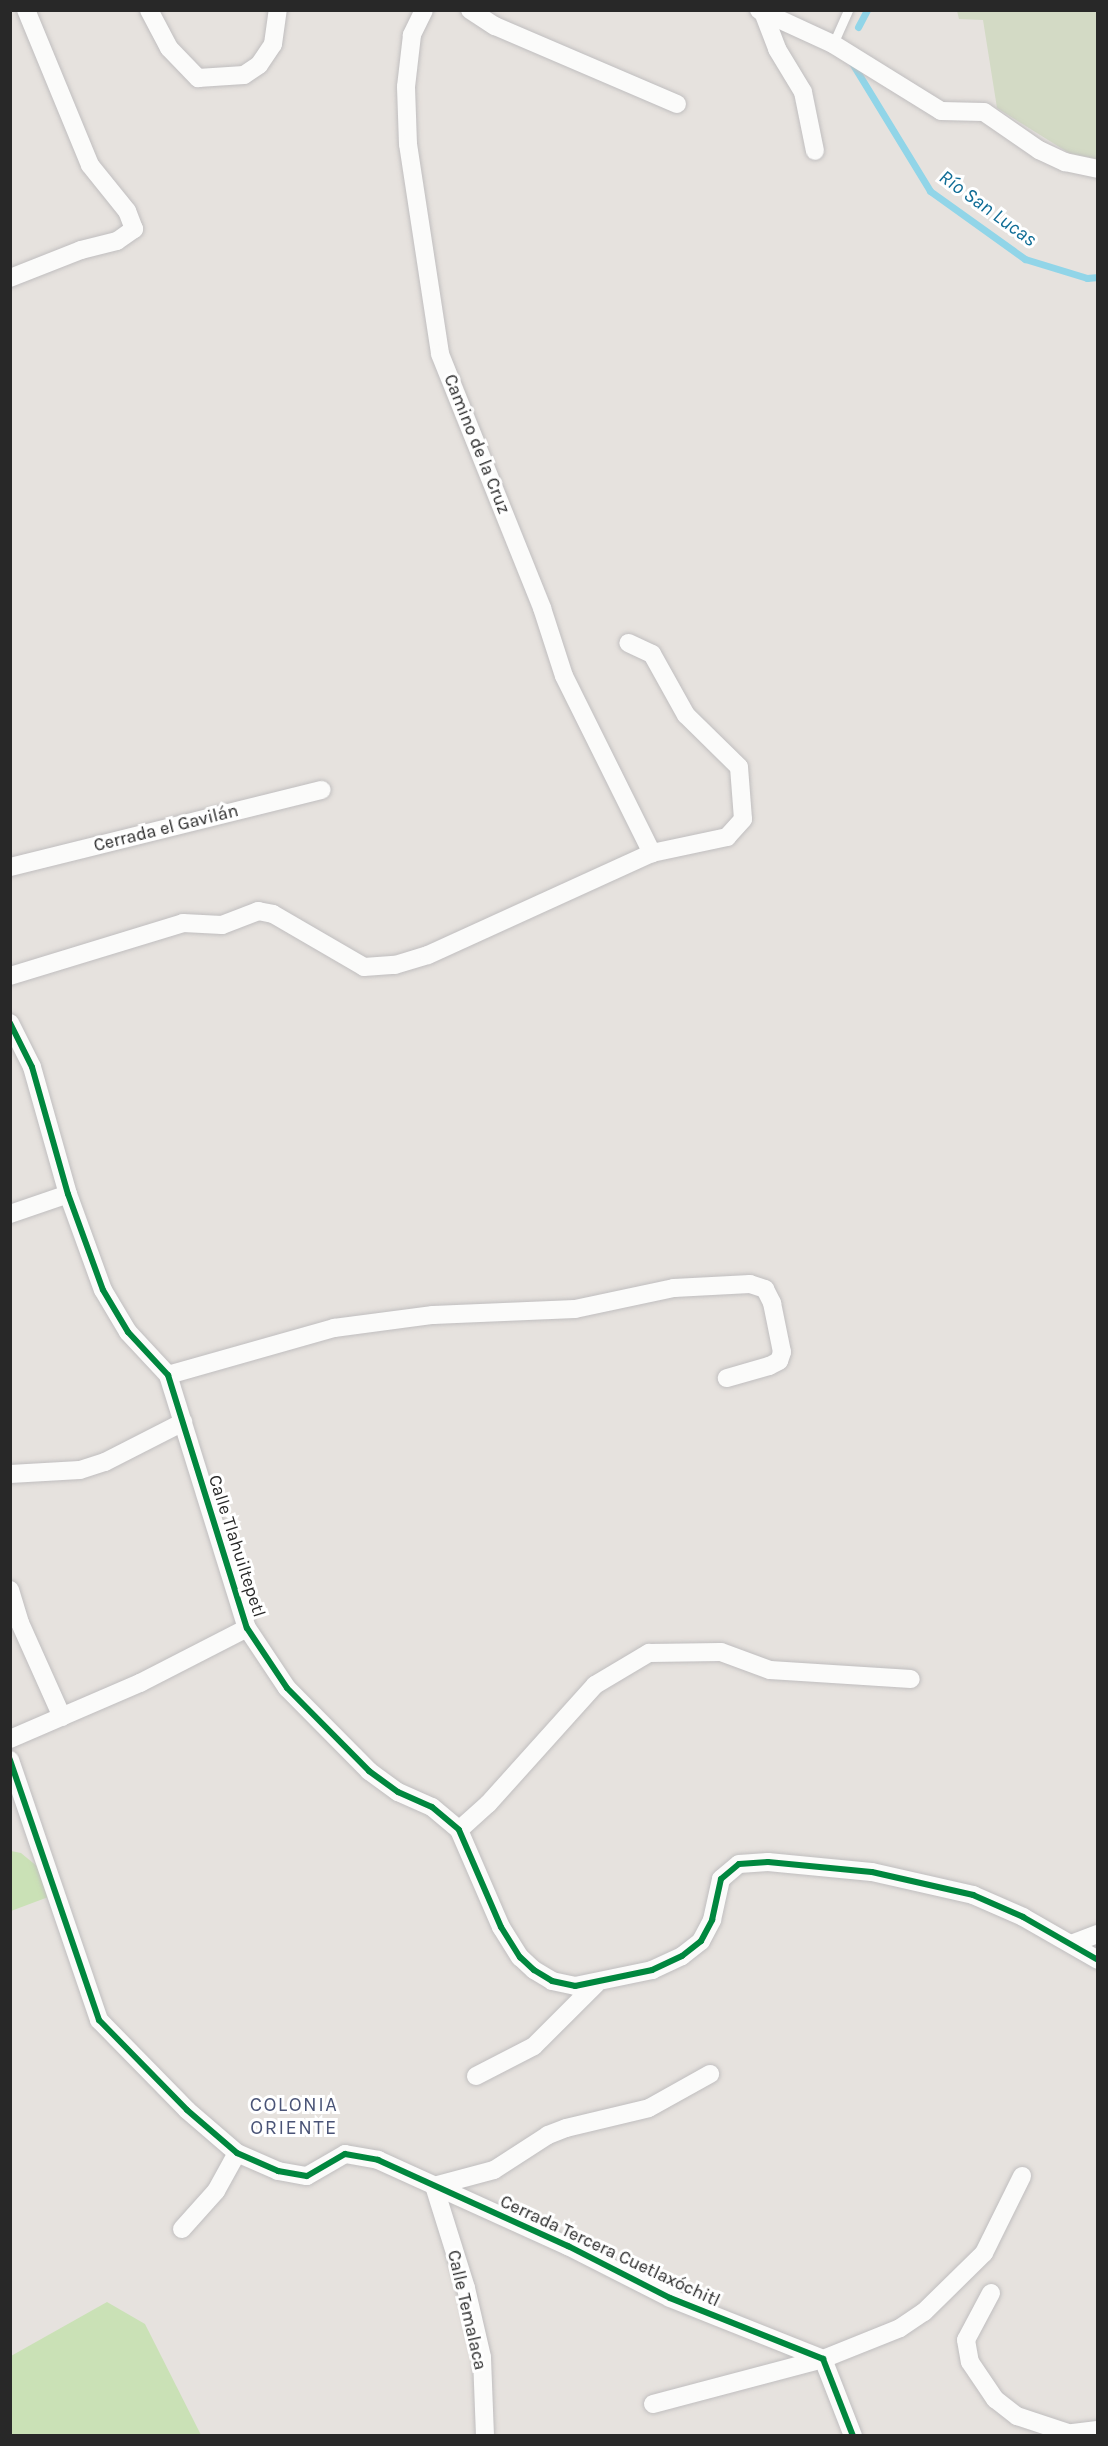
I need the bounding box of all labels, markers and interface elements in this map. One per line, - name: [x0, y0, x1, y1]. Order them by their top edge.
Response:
- water label: Río San Lucas: [935, 165, 1041, 251]
- street label: Camino de la Cruz: [439, 371, 515, 517]
- street label: Cerrada el Gavilán: [91, 800, 241, 856]
- street label: Calle Tlahuiltepetl: [204, 1472, 270, 1620]
- district label: COLONIA ORIENTE: [250, 2092, 338, 2139]
- street label: Cerrada Tercera Cuetlaxóchitl: [497, 2191, 723, 2311]
- street label: Calle Temalaca: [443, 2248, 491, 2372]

